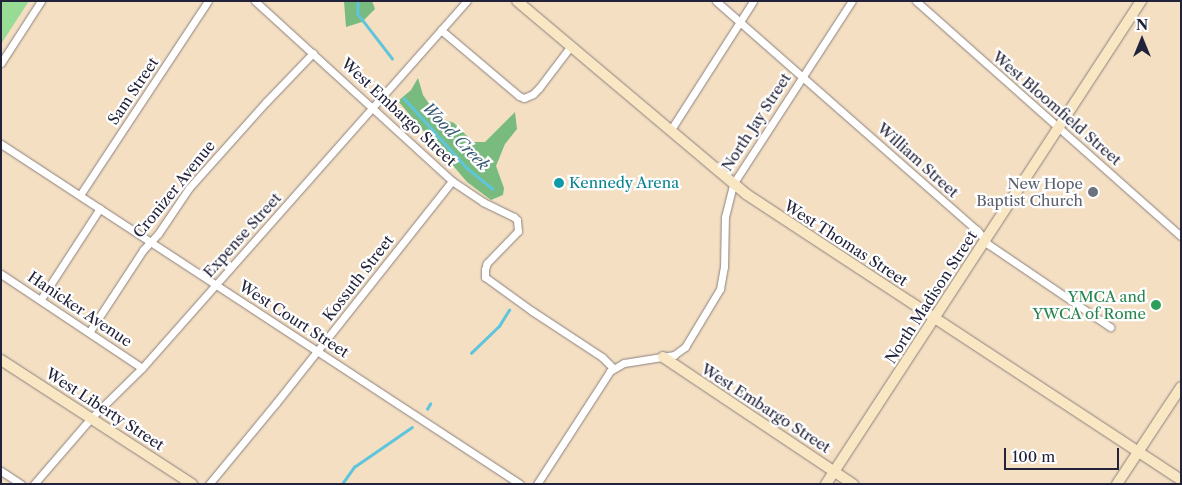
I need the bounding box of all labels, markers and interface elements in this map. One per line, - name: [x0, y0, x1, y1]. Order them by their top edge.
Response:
- north arrow: [1117, 15, 1167, 65]
- text: N: [1136, 16, 1148, 34]
- street label: West Bloomfield Street: [989, 47, 1125, 169]
- street label: Sam Street: [104, 54, 162, 128]
- street label: West Embargo Street: [338, 54, 460, 170]
- street label: North Jay Street: [717, 69, 795, 175]
- water label: Wood Creek: [419, 98, 493, 174]
- street label: William Street: [874, 119, 962, 201]
- street label: Cronizer Avenue: [129, 136, 219, 242]
- place label: Kennedy Arena: [569, 174, 680, 192]
- place label: New Hope Baptist Church: [976, 174, 1083, 209]
- marker: Kennedy Arena: [553, 177, 565, 189]
- marker: New Hope Baptist Church: [1087, 186, 1099, 198]
- street label: Expense Street: [199, 189, 285, 281]
- street label: West Thomas Street: [781, 196, 911, 290]
- street label: North Madison Street: [881, 227, 981, 367]
- street label: Kossuth Street: [319, 232, 397, 324]
- street label: Hanicker Avenue: [24, 267, 136, 351]
- street label: West Court Street: [236, 277, 352, 361]
- place label: YMCA and YWCA of Rome: [1032, 287, 1146, 322]
- marker: YMCA and YWCA of Rome: [1150, 299, 1162, 311]
- street label: West Embargo Street: [698, 360, 834, 456]
- street label: West Liberty Street: [42, 364, 168, 454]
- scale bar: [1007, 438, 1122, 470]
- text: 100 m: [1012, 447, 1055, 466]

